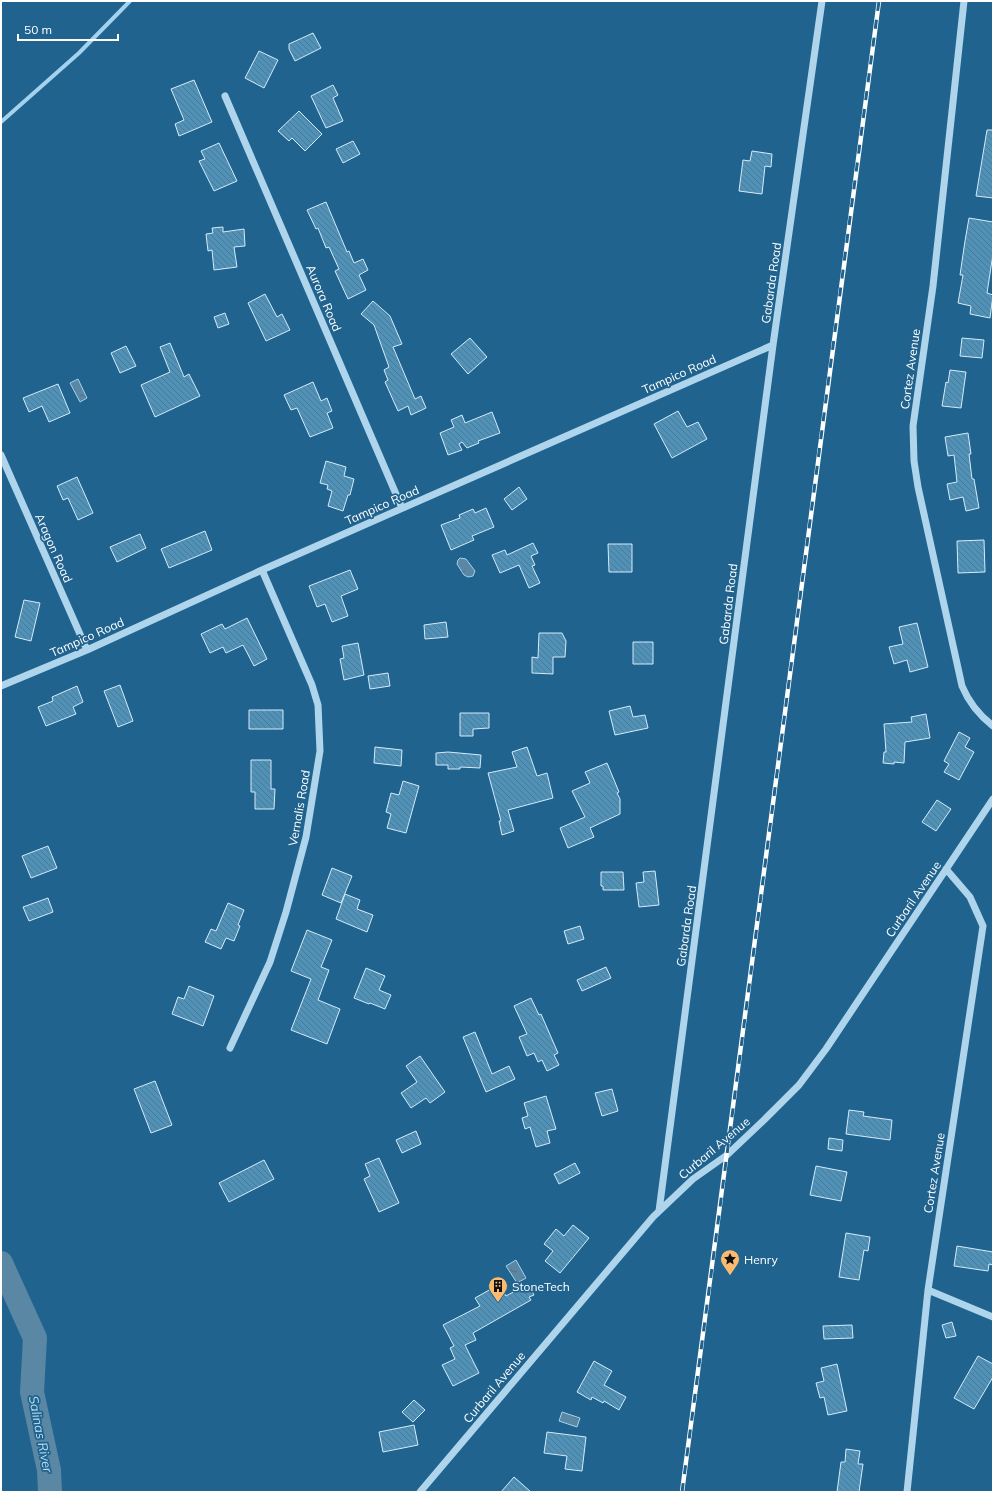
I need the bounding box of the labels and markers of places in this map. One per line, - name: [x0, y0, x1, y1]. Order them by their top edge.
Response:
- place icon: Henry: [719, 1248, 741, 1276]
- place label: Henry: [744, 1252, 778, 1267]
- building icon: StoneTech: [487, 1275, 509, 1303]
- place label: StoneTech: [512, 1279, 570, 1294]

